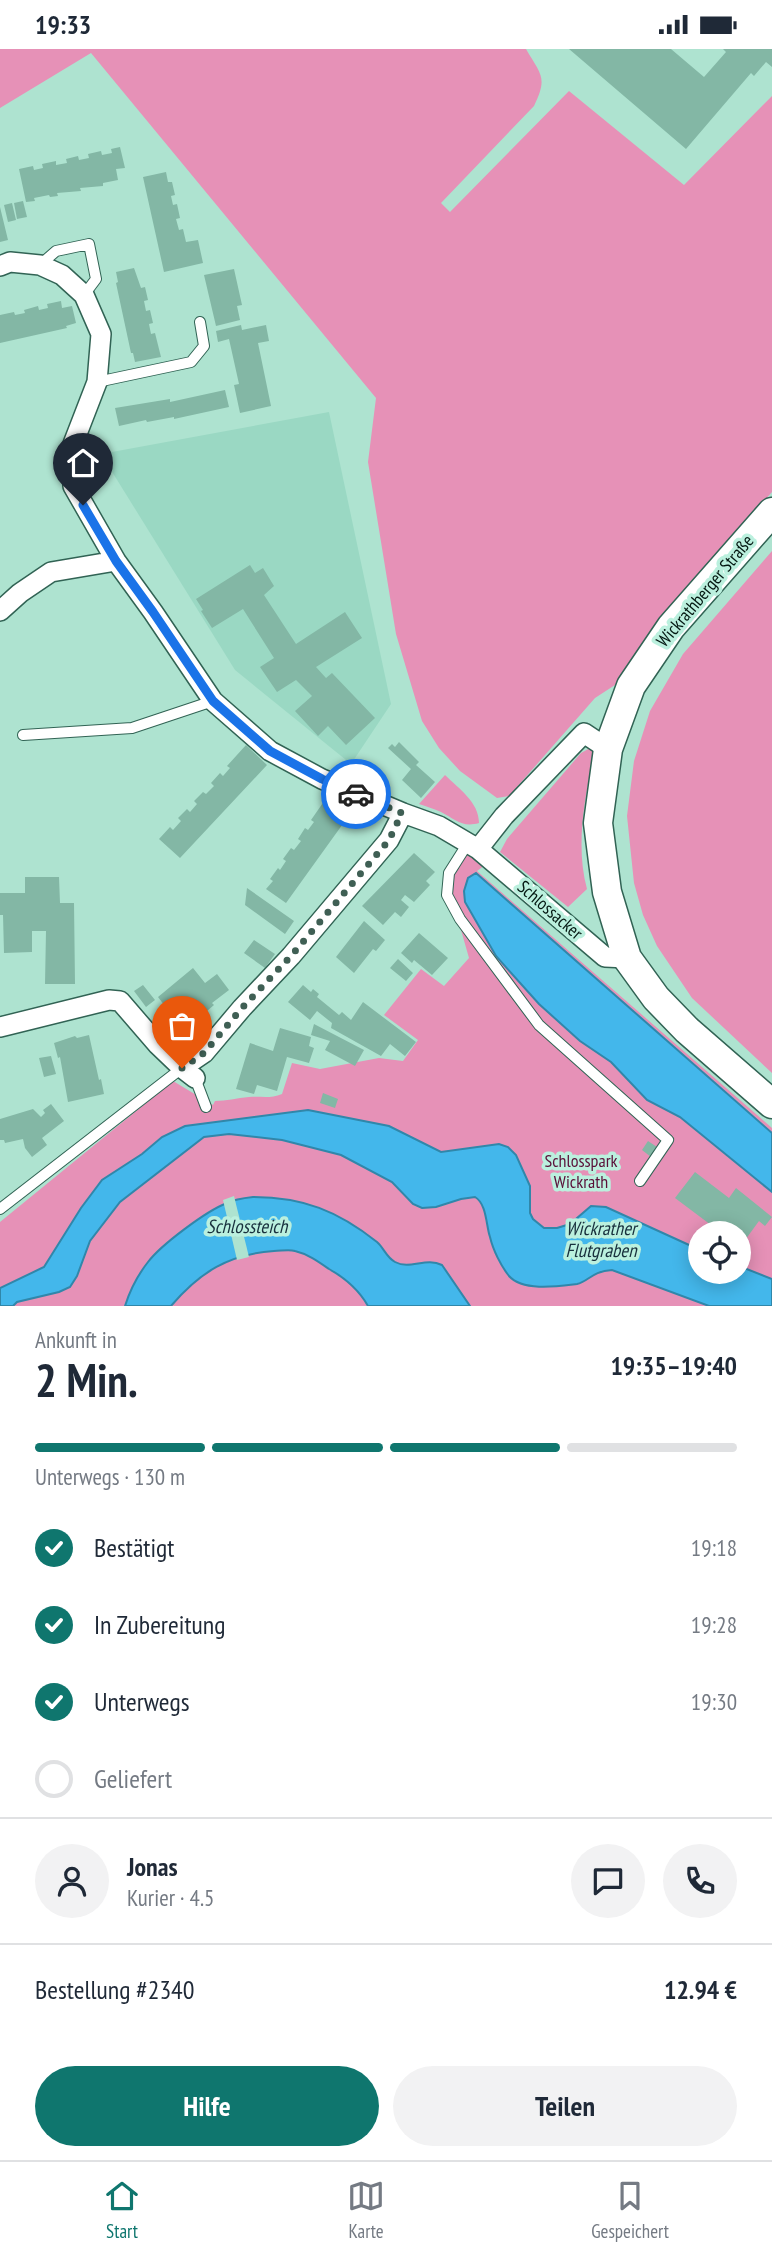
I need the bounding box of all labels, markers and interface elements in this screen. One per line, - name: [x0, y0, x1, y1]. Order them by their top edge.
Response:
- text: 19:33: [35, 8, 91, 41]
- pin: [53, 433, 113, 505]
- icon: home: [64, 444, 102, 482]
- street label: Wickrathberger Straße: [651, 530, 758, 652]
- courier: [321, 759, 391, 829]
- icon: car: [337, 775, 375, 813]
- street label: Schlossacker: [513, 875, 588, 944]
- pin: [152, 996, 212, 1068]
- icon: bag: [163, 1007, 201, 1045]
- park label: Schlosspark Wickrath: [544, 1149, 618, 1193]
- water label: Schlossteich: [207, 1214, 289, 1238]
- water label: Wickrather Flutgraben: [565, 1216, 639, 1262]
- map controls: [688, 1221, 751, 1284]
- button: locate: [688, 1221, 751, 1284]
- text: Ankunft in: [35, 1325, 117, 1354]
- text: 19:35–19:40: [610, 1349, 737, 1382]
- text: 2 Min.: [35, 1350, 138, 1410]
- text: Unterwegs · 130 m: [35, 1462, 185, 1491]
- icon: check: [35, 1529, 73, 1567]
- text: Bestätigt: [94, 1531, 175, 1564]
- text: 19:18: [691, 1533, 737, 1562]
- icon: check: [35, 1606, 73, 1644]
- text: In Zubereitung: [94, 1608, 225, 1641]
- text: 19:28: [691, 1610, 737, 1639]
- icon: check: [35, 1683, 73, 1721]
- text: Unterwegs: [94, 1685, 189, 1718]
- text: 19:30: [691, 1687, 737, 1716]
- text: Geliefert: [94, 1762, 172, 1795]
- button: person: [35, 1844, 109, 1918]
- button: chat: [571, 1844, 645, 1918]
- button: phone: [663, 1844, 737, 1918]
- text: Jonas: [127, 1850, 178, 1883]
- text: Kurier · 4.5: [127, 1883, 214, 1912]
- text: Bestellung #2340: [35, 1973, 195, 2006]
- text: 12.94 €: [664, 1973, 737, 2006]
- button: Hilfe: [35, 2066, 379, 2146]
- button: Teilen: [393, 2066, 737, 2146]
- tab: Start: [103, 2177, 141, 2243]
- tab: Karte: [347, 2177, 385, 2243]
- tab: Gespeichert: [591, 2177, 669, 2243]

